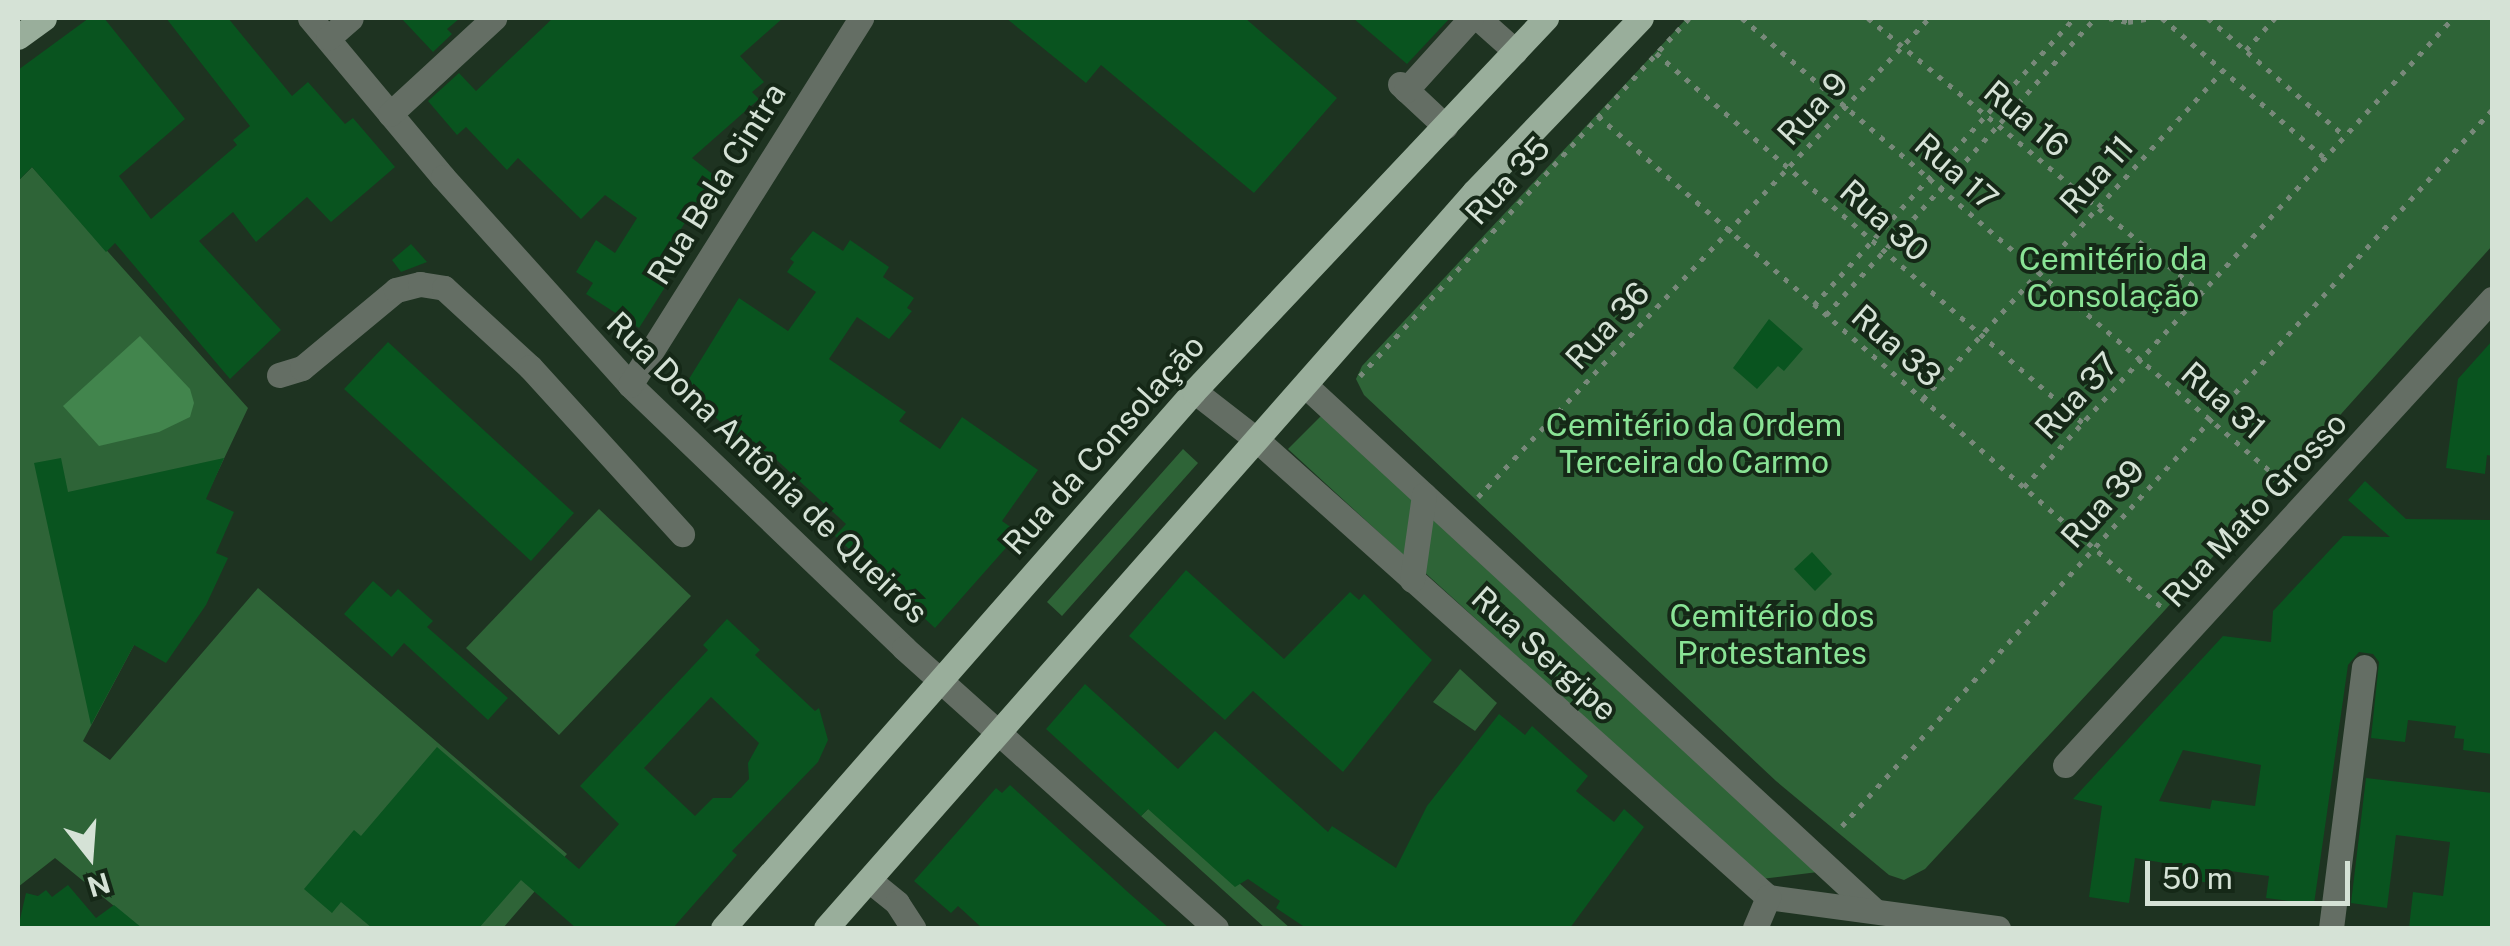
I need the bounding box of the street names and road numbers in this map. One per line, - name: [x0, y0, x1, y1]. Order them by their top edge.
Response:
- street label: Rua 9: [1770, 65, 1856, 153]
- street label: Rua 16: [1976, 73, 2076, 165]
- street label: Rua Bela Cintra: [640, 76, 794, 292]
- street label: Rua 17: [1907, 125, 2005, 219]
- street label: Rua 11: [2052, 128, 2142, 222]
- street label: Rua 35: [1458, 129, 1558, 233]
- street label: Rua 30: [1832, 172, 1936, 270]
- street label: Rua 36: [1558, 274, 1658, 378]
- street label: Rua 33: [1844, 297, 1948, 395]
- street label: Rua Dona Antônia de Queirós: [598, 304, 936, 632]
- street label: Rua da Consolação: [995, 327, 1213, 563]
- street label: Rua 37: [2027, 345, 2127, 447]
- street label: Rua 31: [2173, 354, 2273, 448]
- street label: Rua Mato Grosso: [2155, 405, 2355, 615]
- street label: Rua 39: [2053, 452, 2153, 556]
- street label: Rua Sergipe: [1463, 579, 1625, 729]

